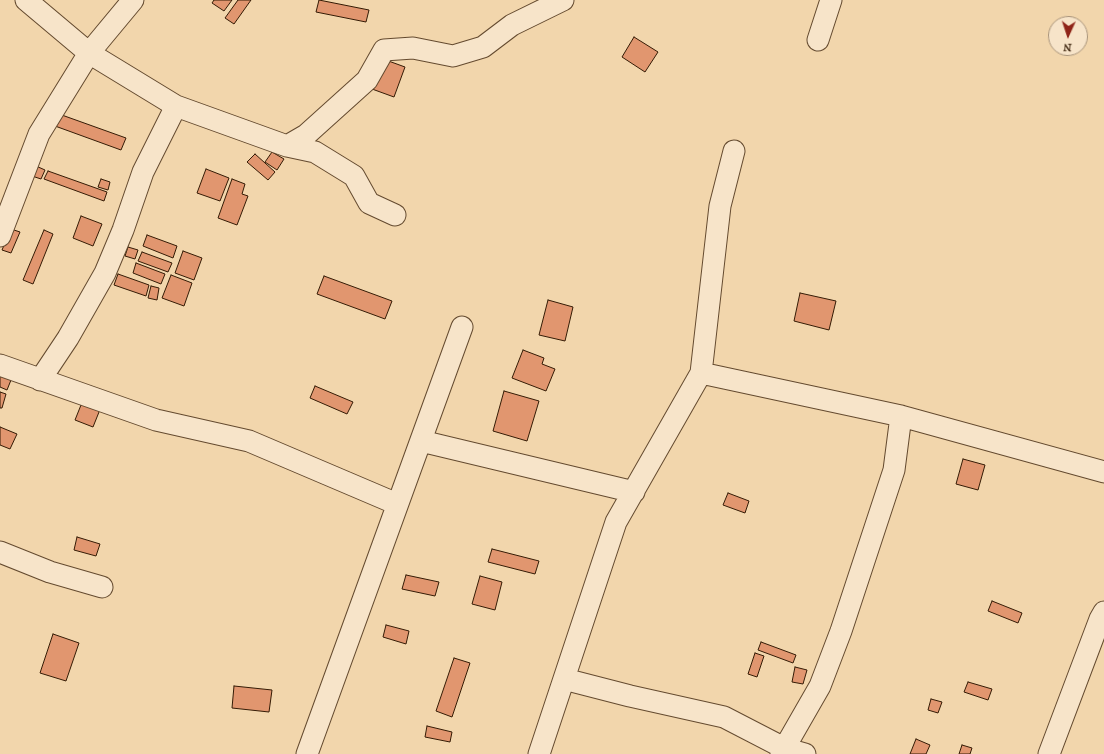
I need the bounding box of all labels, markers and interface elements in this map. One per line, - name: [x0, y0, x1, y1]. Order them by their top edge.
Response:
- north arrow: [1048, 16, 1088, 56]
- text: N: [1063, 41, 1072, 54]

